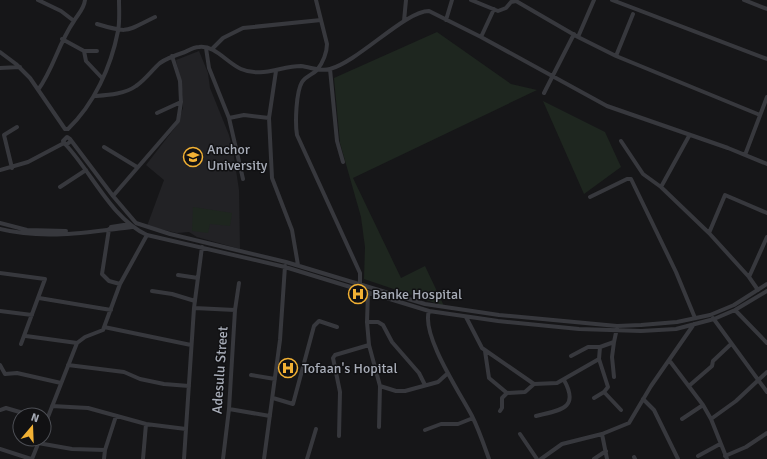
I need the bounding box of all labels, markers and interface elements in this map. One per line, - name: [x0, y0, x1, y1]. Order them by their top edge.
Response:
- place label: Anchor University: [207, 141, 268, 174]
- school or university icon: Anchor University: [182, 146, 204, 168]
- hospital icon: Banke Hospital: [347, 283, 369, 305]
- place label: Banke Hospital: [372, 286, 462, 303]
- street label: Adesulu Street: [208, 325, 232, 414]
- hospital icon: Tofaan's Hopital: [277, 357, 299, 379]
- place label: Tofaan's Hopital: [302, 360, 398, 377]
- north arrow: [12, 407, 52, 447]
- text: N: [29, 411, 41, 425]

